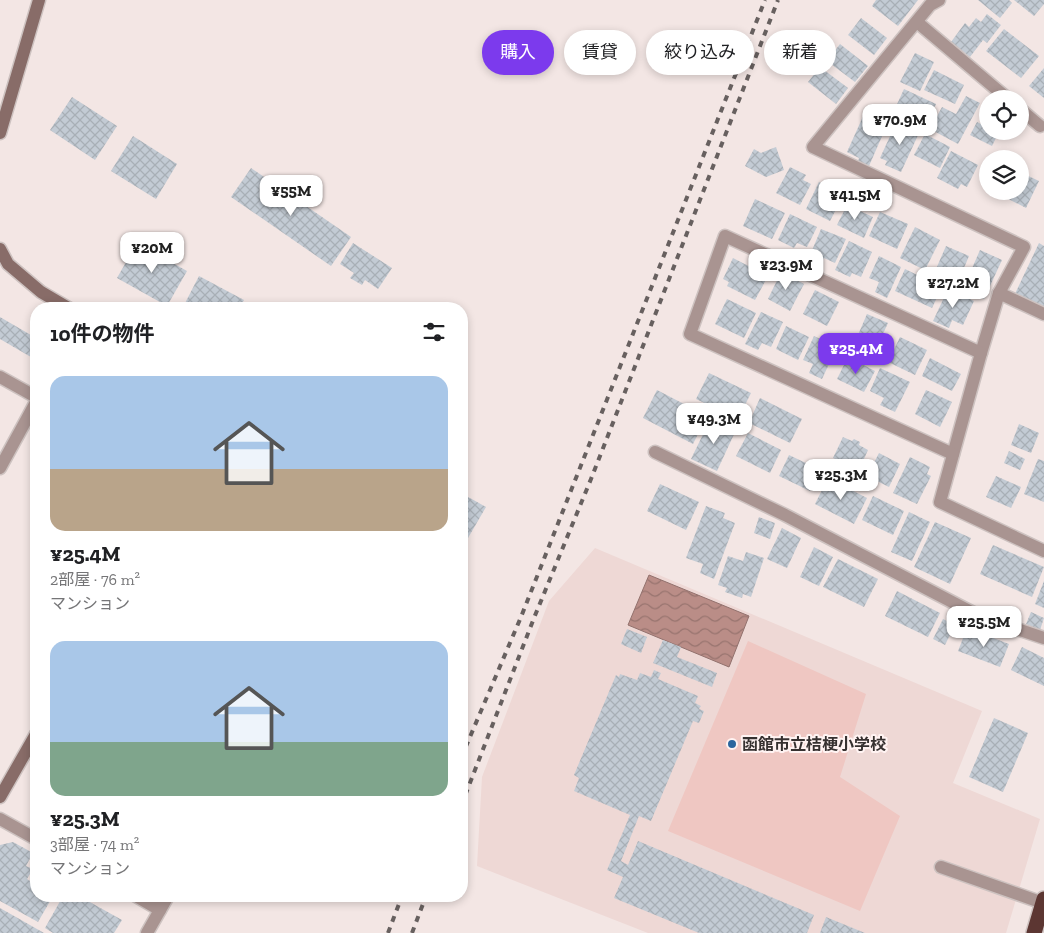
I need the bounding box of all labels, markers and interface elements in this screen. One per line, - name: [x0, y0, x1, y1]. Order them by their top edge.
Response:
- chip: 購入: [482, 30, 554, 75]
- chip: 賃貸: [564, 30, 636, 75]
- chip: 絞り込み: [646, 30, 754, 75]
- chip: 新着: [764, 30, 836, 75]
- map controls: [979, 90, 1029, 200]
- button: locate: [979, 90, 1029, 140]
- pin: ¥70.9M: [859, 104, 941, 146]
- text: ¥70.9M: [873, 110, 927, 129]
- button: layers: [979, 150, 1029, 200]
- pin: ¥55M: [261, 174, 321, 217]
- pin: ¥41.5M: [814, 178, 896, 221]
- text: ¥55M: [271, 181, 311, 200]
- text: ¥41.5M: [829, 185, 881, 204]
- pin: ¥20M: [122, 232, 182, 274]
- text: ¥20M: [131, 238, 173, 257]
- pin: ¥23.9M: [745, 248, 827, 291]
- text: ¥23.9M: [759, 255, 813, 274]
- pin: ¥27.2M: [912, 266, 994, 309]
- text: ¥27.2M: [927, 273, 979, 292]
- icon: filters: [420, 318, 448, 346]
- text: 10件の物件: [50, 321, 155, 346]
- pin: ¥25.4M: [815, 332, 897, 375]
- text: ¥25.4M: [829, 339, 883, 358]
- pin: ¥49.3M: [673, 402, 755, 445]
- icon: home: [204, 408, 294, 498]
- text: ¥49.3M: [687, 409, 741, 428]
- pin: ¥25.3M: [800, 458, 882, 501]
- text: ¥25.3M: [814, 465, 868, 484]
- text: ¥25.4M: [50, 541, 120, 566]
- text: 2部屋 · 76 m²: [50, 570, 140, 589]
- text: マンション: [50, 594, 130, 613]
- pin: ¥25.5M: [943, 606, 1025, 648]
- text: ¥25.5M: [958, 612, 1010, 631]
- icon: home: [204, 673, 294, 763]
- place label: 函館市立桔梗小学校: [742, 735, 886, 754]
- marker: 函館市立桔梗小学校: [726, 738, 738, 750]
- text: ¥25.3M: [50, 806, 120, 831]
- text: 3部屋 · 74 m²: [50, 835, 139, 854]
- text: マンション: [50, 859, 130, 878]

